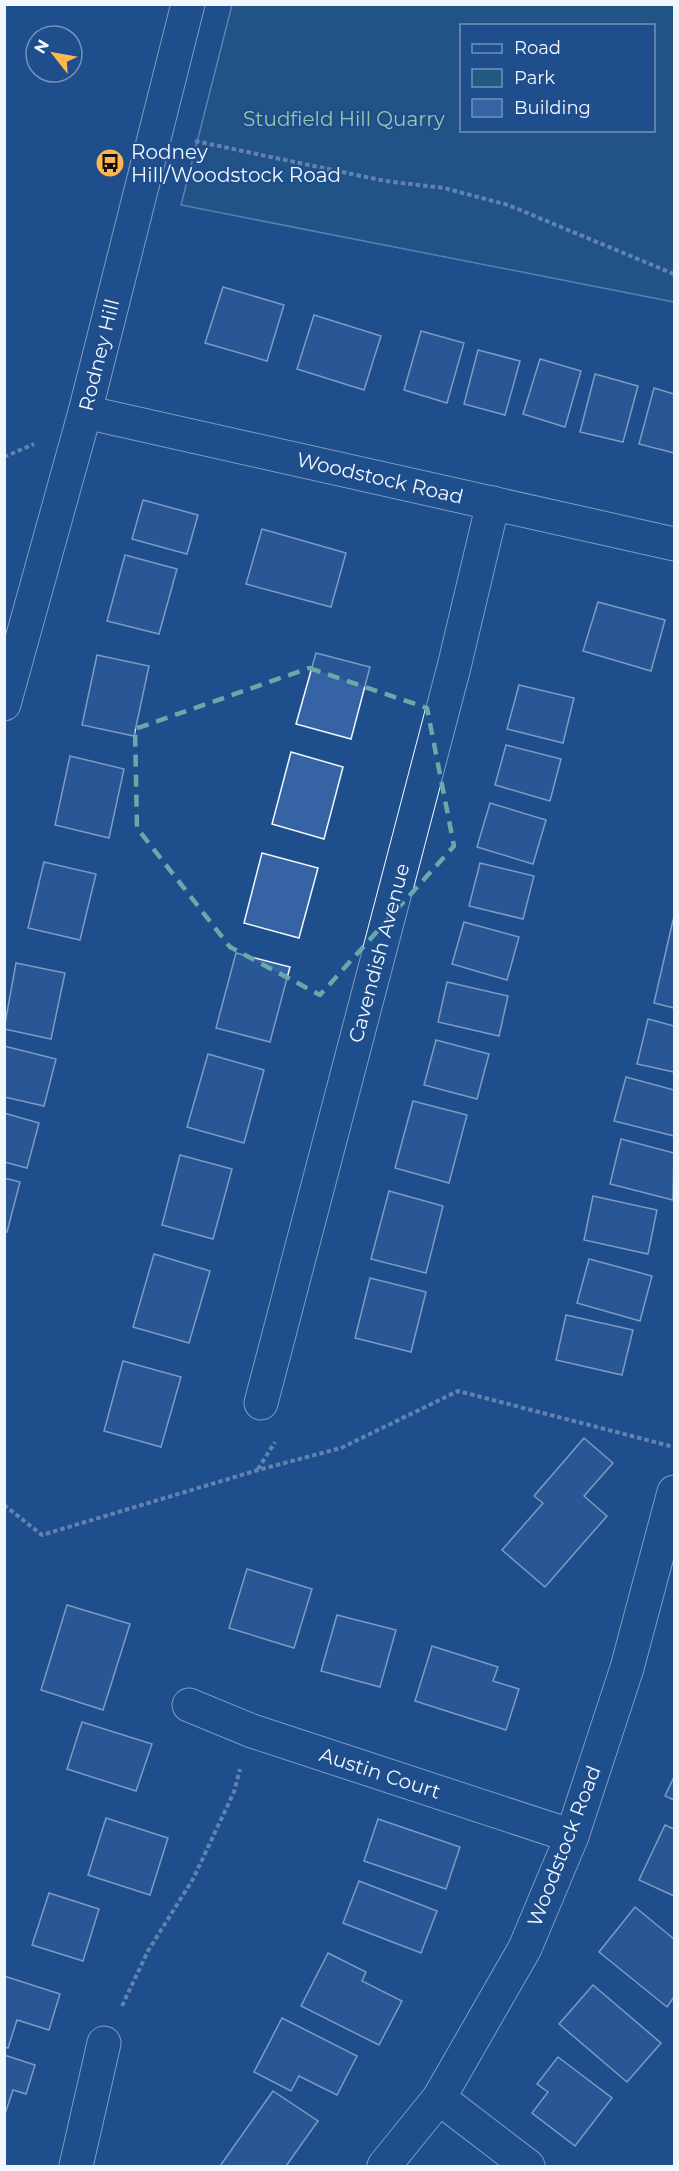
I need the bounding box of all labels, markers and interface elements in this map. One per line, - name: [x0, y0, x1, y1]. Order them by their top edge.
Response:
- north arrow: [24, 24, 84, 84]
- legend: [460, 24, 655, 132]
- text: N: [30, 36, 53, 57]
- text: Road: [514, 37, 561, 59]
- text: Park: [514, 67, 555, 89]
- text: Building: [514, 97, 591, 119]
- park label: Studfield Hill Quarry: [243, 107, 445, 131]
- place label: Rodney Hill/Woodstock Road: [131, 140, 341, 187]
- bus stop icon: Rodney Hill/Woodstock Road: [94, 147, 126, 179]
- street label: Rodney Hill: [74, 297, 124, 413]
- street label: Woodstock Road: [294, 447, 466, 509]
- street label: Cavendish Avenue: [344, 861, 414, 1045]
- street label: Austin Court: [316, 1742, 444, 1804]
- street label: Woodstock Road: [522, 1762, 606, 1930]

